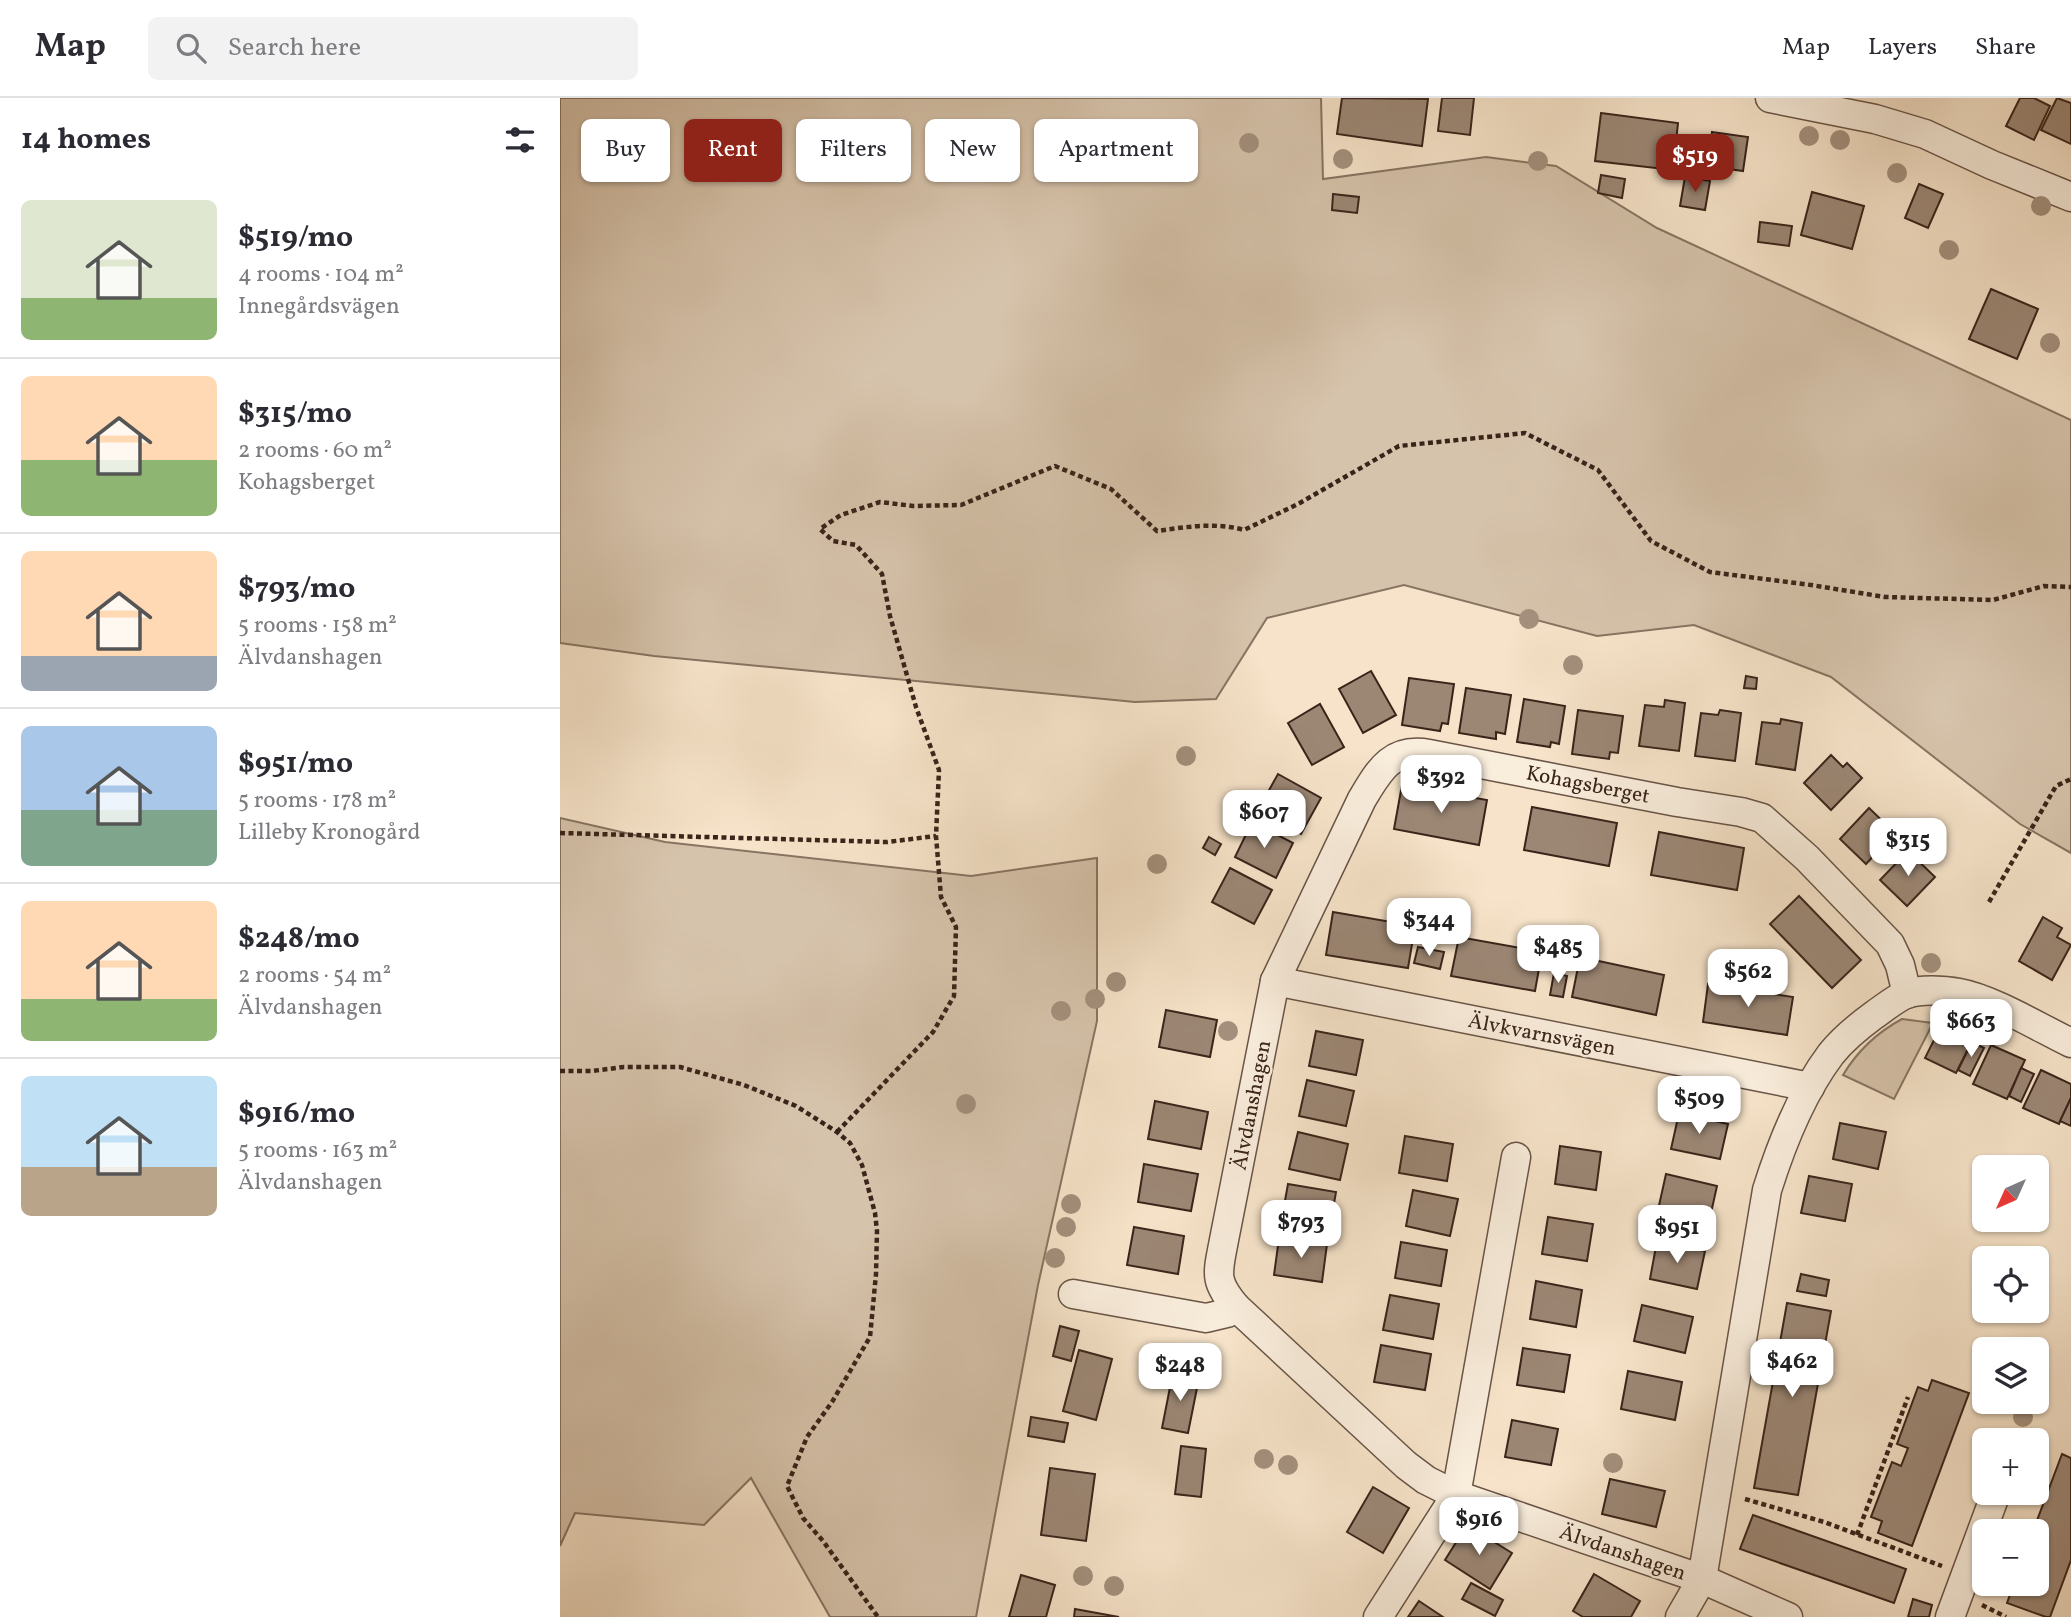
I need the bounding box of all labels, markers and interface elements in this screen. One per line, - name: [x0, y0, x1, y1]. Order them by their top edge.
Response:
- search box: [148, 17, 638, 80]
- text: Map: [35, 25, 106, 71]
- icon: search: [172, 29, 210, 67]
- text: Search here: [228, 30, 361, 66]
- text: Map: [1782, 31, 1830, 65]
- text: Layers: [1868, 31, 1937, 65]
- text: Share: [1975, 31, 2036, 65]
- text: 14 homes: [21, 119, 151, 161]
- chip: Buy: [581, 119, 670, 182]
- chip: Rent: [684, 119, 782, 182]
- chip: Filters: [796, 119, 911, 182]
- chip: New: [925, 119, 1020, 182]
- chip: Apartment: [1034, 119, 1198, 182]
- icon: filters: [501, 121, 539, 159]
- pin: $519: [1654, 134, 1736, 194]
- text: $519: [1672, 141, 1718, 173]
- text: $519/mo: [238, 217, 353, 259]
- icon: home: [77, 228, 161, 312]
- text: 4 rooms · 104 m²: [238, 259, 404, 291]
- text: Innegårdsvägen: [238, 291, 400, 323]
- text: $315/mo: [238, 393, 352, 435]
- icon: home: [77, 404, 161, 488]
- text: 2 rooms · 60 m²: [238, 435, 392, 467]
- text: Kohagsberget: [238, 467, 375, 499]
- text: $793/mo: [238, 568, 355, 610]
- icon: home: [77, 579, 161, 663]
- text: 5 rooms · 158 m²: [238, 610, 397, 642]
- text: Älvdanshagen: [238, 642, 383, 674]
- text: $951/mo: [238, 743, 353, 785]
- icon: home: [77, 754, 161, 838]
- pin: $392: [1400, 756, 1482, 815]
- street label: Kohagsberget: [1523, 759, 1652, 812]
- text: $392: [1417, 762, 1465, 794]
- text: 5 rooms · 178 m²: [238, 785, 396, 817]
- pin: $607: [1223, 790, 1305, 850]
- text: $607: [1239, 797, 1289, 829]
- text: Lilleby Kronogård: [238, 817, 420, 849]
- pin: $315: [1867, 818, 1949, 878]
- text: $315: [1886, 825, 1930, 857]
- pin: $344: [1388, 898, 1470, 958]
- text: $344: [1403, 905, 1455, 937]
- text: $248/mo: [238, 918, 360, 960]
- pin: $485: [1517, 926, 1599, 985]
- icon: home: [77, 929, 161, 1013]
- text: $485: [1533, 932, 1583, 964]
- pin: $562: [1707, 950, 1789, 1009]
- text: $562: [1724, 956, 1772, 988]
- text: 2 rooms · 54 m²: [238, 960, 391, 992]
- text: Älvdanshagen: [238, 992, 383, 1024]
- pin: $663: [1930, 1000, 2012, 1059]
- text: $663: [1946, 1006, 1996, 1038]
- street label: Älvkvarnsvägen: [1465, 1007, 1618, 1064]
- street label: Älvdanshagen: [1226, 1038, 1279, 1173]
- pin: $509: [1658, 1076, 1740, 1136]
- text: $509: [1674, 1083, 1724, 1115]
- text: $916/mo: [238, 1093, 355, 1135]
- icon: home: [77, 1104, 161, 1188]
- text: 5 rooms · 163 m²: [238, 1135, 397, 1167]
- north arrow: [1972, 1155, 2049, 1232]
- map controls: [1972, 1155, 2049, 1596]
- text: Älvdanshagen: [238, 1167, 383, 1199]
- pin: $793: [1260, 1200, 1342, 1260]
- pin: $951: [1636, 1206, 1718, 1265]
- text: $793: [1277, 1207, 1325, 1239]
- text: $951: [1654, 1212, 1700, 1244]
- button: locate: [1972, 1246, 2049, 1323]
- button: layers: [1972, 1337, 2049, 1414]
- pin: $462: [1751, 1340, 1833, 1399]
- pin: $248: [1139, 1344, 1221, 1403]
- text: $462: [1766, 1346, 1818, 1378]
- text: $248: [1155, 1350, 1205, 1382]
- button: +: [1972, 1428, 2049, 1505]
- pin: $916: [1438, 1498, 1520, 1557]
- text: $916: [1455, 1504, 1503, 1536]
- street label: Älvdanshagen: [1555, 1518, 1690, 1589]
- button: −: [1972, 1519, 2049, 1596]

